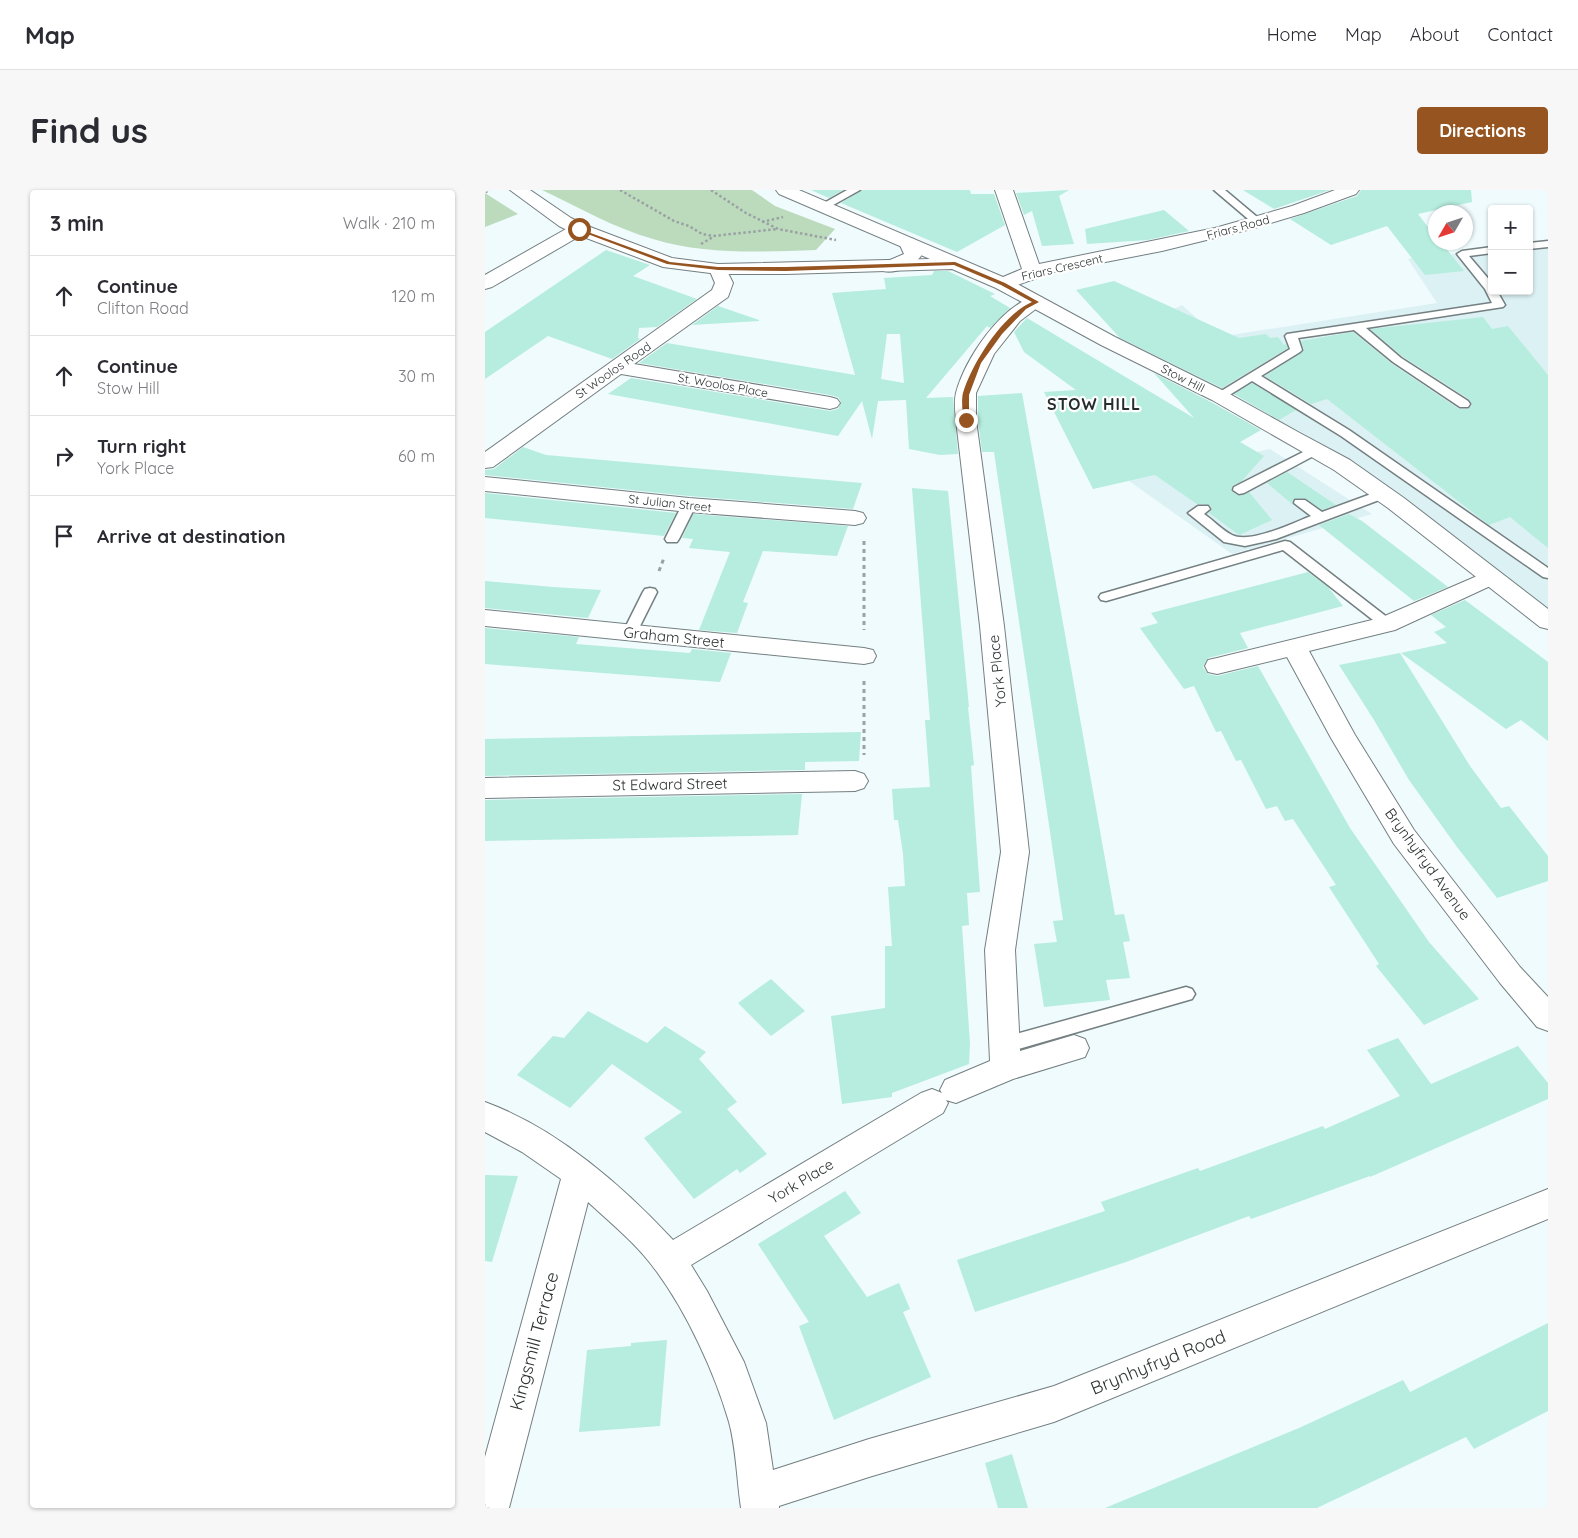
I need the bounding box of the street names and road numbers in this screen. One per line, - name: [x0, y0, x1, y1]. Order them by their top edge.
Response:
- street label: Friars Road: [1205, 211, 1271, 243]
- street label: Friars Crescent: [1020, 250, 1104, 284]
- street label: St Woolos Road: [572, 338, 654, 402]
- street label: Stow Hill: [1159, 361, 1207, 395]
- street label: St. Woolos Place: [677, 370, 769, 400]
- street label: St Julian Street: [628, 491, 712, 515]
- street label: Graham Street: [623, 622, 725, 652]
- street label: York Place: [984, 634, 1010, 708]
- street label: St Edward Street: [612, 773, 728, 795]
- street label: Brynhyfryd Avenue: [1381, 804, 1475, 924]
- street label: York Place: [765, 1154, 837, 1208]
- street label: Kingsmill Terrace: [504, 1269, 564, 1413]
- street label: Brynhyfryd Road: [1087, 1324, 1229, 1400]

